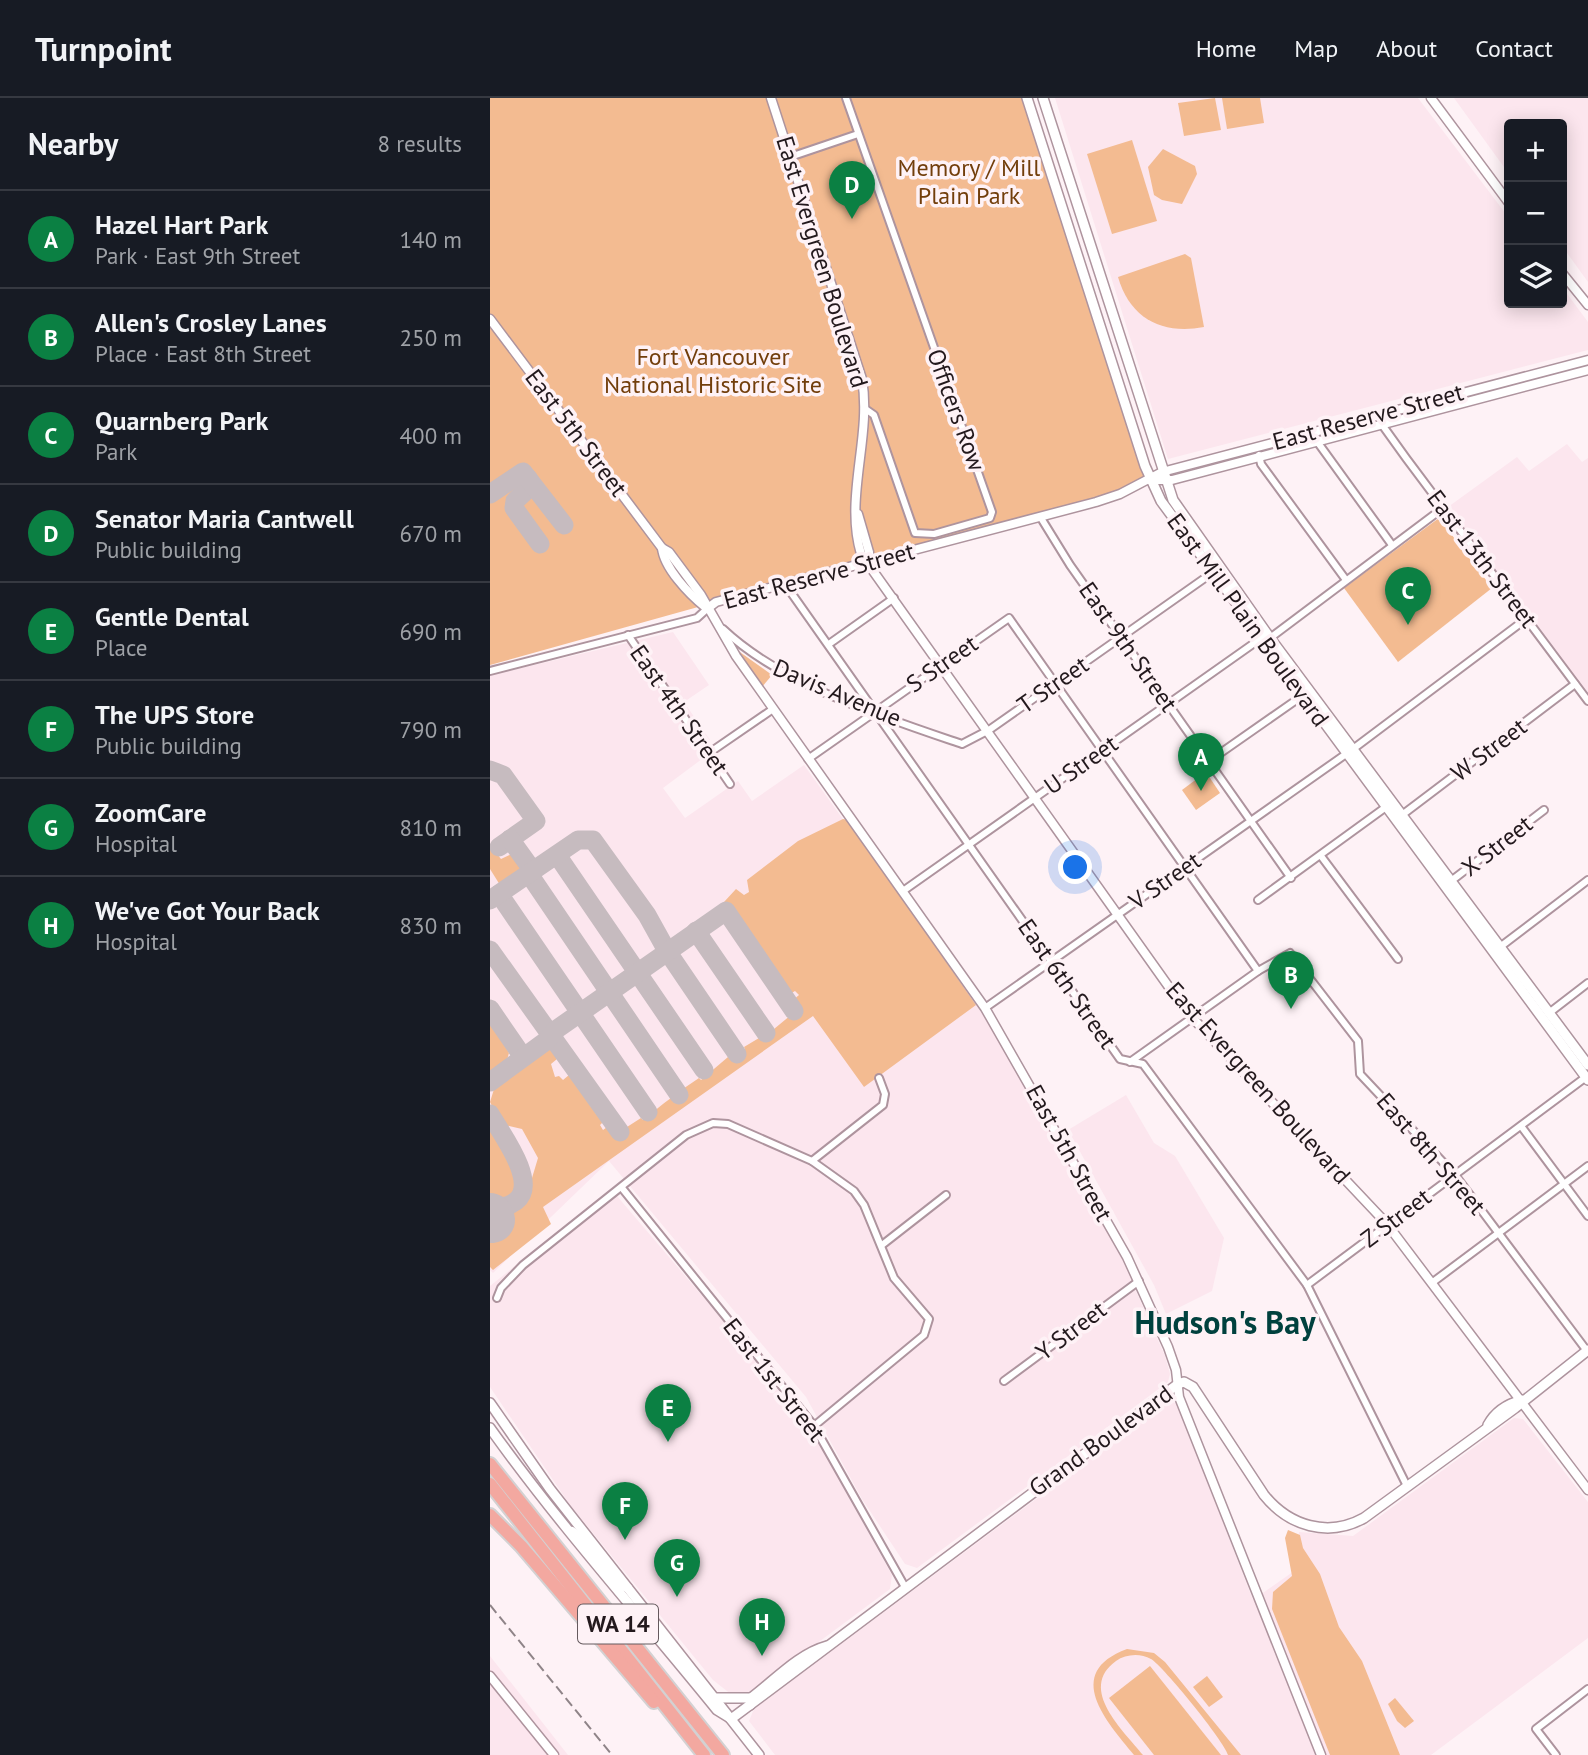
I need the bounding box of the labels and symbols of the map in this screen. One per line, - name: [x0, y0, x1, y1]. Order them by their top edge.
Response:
- street label: East Evergreen Boulevard: [769, 132, 876, 392]
- park label: Memory / Mill Plain Park: [898, 152, 1040, 211]
- pin: D: [829, 161, 875, 219]
- park label: Fort Vancouver National Historic Site: [604, 341, 822, 400]
- street label: Officers Row: [920, 345, 993, 475]
- street label: East 5th Street: [518, 363, 634, 503]
- street label: East Reserve Street: [1269, 376, 1467, 457]
- street label: East 13th Street: [1421, 484, 1544, 634]
- street label: East Mill Plain Boulevard: [1160, 507, 1336, 733]
- street label: East Reserve Street: [720, 535, 918, 616]
- pin: C: [1385, 567, 1431, 625]
- street label: East 9th Street: [1072, 576, 1185, 718]
- street label: S Street: [900, 628, 984, 699]
- street label: East 4th Street: [623, 639, 736, 781]
- street label: T Street: [1011, 649, 1094, 720]
- street label: Davis Avenue: [768, 652, 906, 733]
- street label: W Street: [1445, 711, 1533, 788]
- street label: U Street: [1038, 728, 1124, 801]
- pin: A: [1178, 733, 1224, 791]
- street label: X Street: [1455, 808, 1538, 883]
- street label: V Street: [1122, 845, 1207, 917]
- your location: [1058, 850, 1092, 884]
- street label: East 6th Street: [1011, 913, 1124, 1055]
- pin: B: [1268, 951, 1314, 1009]
- street label: East Evergreen Boulevard: [1160, 976, 1356, 1190]
- street label: East 5th Street: [1019, 1079, 1120, 1227]
- street label: East 8th Street: [1370, 1086, 1493, 1221]
- street label: Z Street: [1355, 1181, 1437, 1254]
- street label: Y Street: [1029, 1294, 1112, 1367]
- district label: Hudson's Bay: [1135, 1301, 1316, 1343]
- street label: East 1st Street: [716, 1312, 832, 1448]
- street label: Grand Boulevard: [1023, 1378, 1179, 1503]
- pin: E: [645, 1384, 691, 1442]
- pin: F: [602, 1482, 648, 1540]
- pin: G: [654, 1539, 700, 1597]
- pin: H: [739, 1598, 785, 1656]
- road number: WA 14: [578, 1604, 658, 1644]

